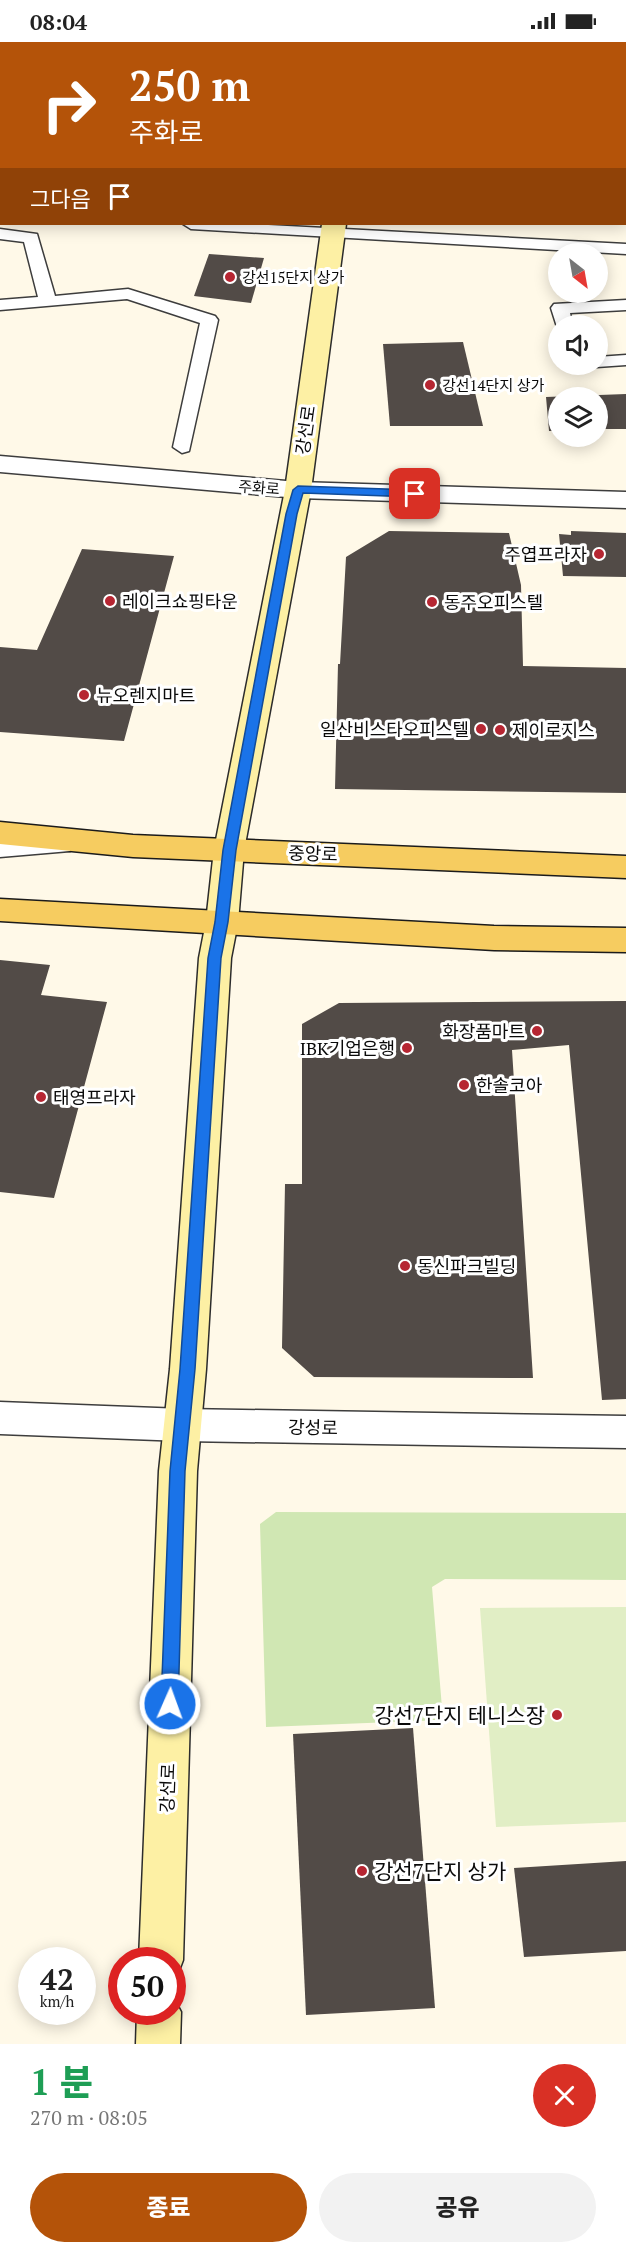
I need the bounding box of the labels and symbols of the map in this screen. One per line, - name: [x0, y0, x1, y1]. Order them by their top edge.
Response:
- north arrow: [548, 243, 608, 303]
- place label: 강선15단지 상가: [242, 267, 345, 287]
- marker: 강선15단지 상가: [223, 270, 237, 284]
- place label: 강선14단지 상가: [442, 375, 545, 395]
- marker: 강선14단지 상가: [423, 378, 437, 392]
- street label: 강선로: [290, 404, 320, 456]
- pin: [389, 468, 440, 519]
- street label: 주화로: [238, 476, 280, 498]
- place label: 주엽프라자: [504, 542, 587, 566]
- marker: 주엽프라자: [592, 547, 606, 561]
- place label: 레이크쇼핑타운: [122, 589, 238, 613]
- place label: 동주오피스텔: [444, 590, 543, 614]
- marker: 레이크쇼핑타운: [103, 594, 117, 608]
- marker: 동주오피스텔: [425, 595, 439, 609]
- place label: 뉴오렌지마트: [96, 683, 195, 707]
- marker: 뉴오렌지마트: [77, 688, 91, 702]
- place label: 일산비스타오피스텔: [320, 717, 469, 741]
- place label: 제이로지스: [512, 718, 595, 742]
- marker: 일산비스타오피스텔: [474, 722, 488, 736]
- marker: 제이로지스: [493, 723, 507, 737]
- street label: 중앙로: [288, 840, 338, 866]
- place label: 화장품마트: [442, 1019, 525, 1043]
- marker: 화장품마트: [530, 1024, 544, 1038]
- place label: IBK기업은행: [300, 1036, 395, 1060]
- marker: IBK기업은행: [400, 1041, 414, 1055]
- place label: 한솔코아: [476, 1073, 543, 1097]
- marker: 한솔코아: [457, 1078, 471, 1092]
- place label: 태영프라자: [53, 1085, 136, 1109]
- marker: 태영프라자: [34, 1090, 48, 1104]
- place label: 동신파크빌딩: [417, 1254, 516, 1278]
- marker: 동신파크빌딩: [398, 1259, 412, 1273]
- street label: 강성로: [288, 1415, 338, 1439]
- position arrow: [138, 1672, 202, 1736]
- place label: 강선7단지 테니스장: [374, 1701, 545, 1729]
- marker: 강선7단지 테니스장: [550, 1708, 564, 1722]
- street label: 강선로: [154, 1763, 180, 1813]
- place label: 강선7단지 상가: [374, 1857, 506, 1885]
- marker: 강선7단지 상가: [355, 1864, 369, 1878]
- speed limit sign: 50: [108, 1947, 186, 2025]

